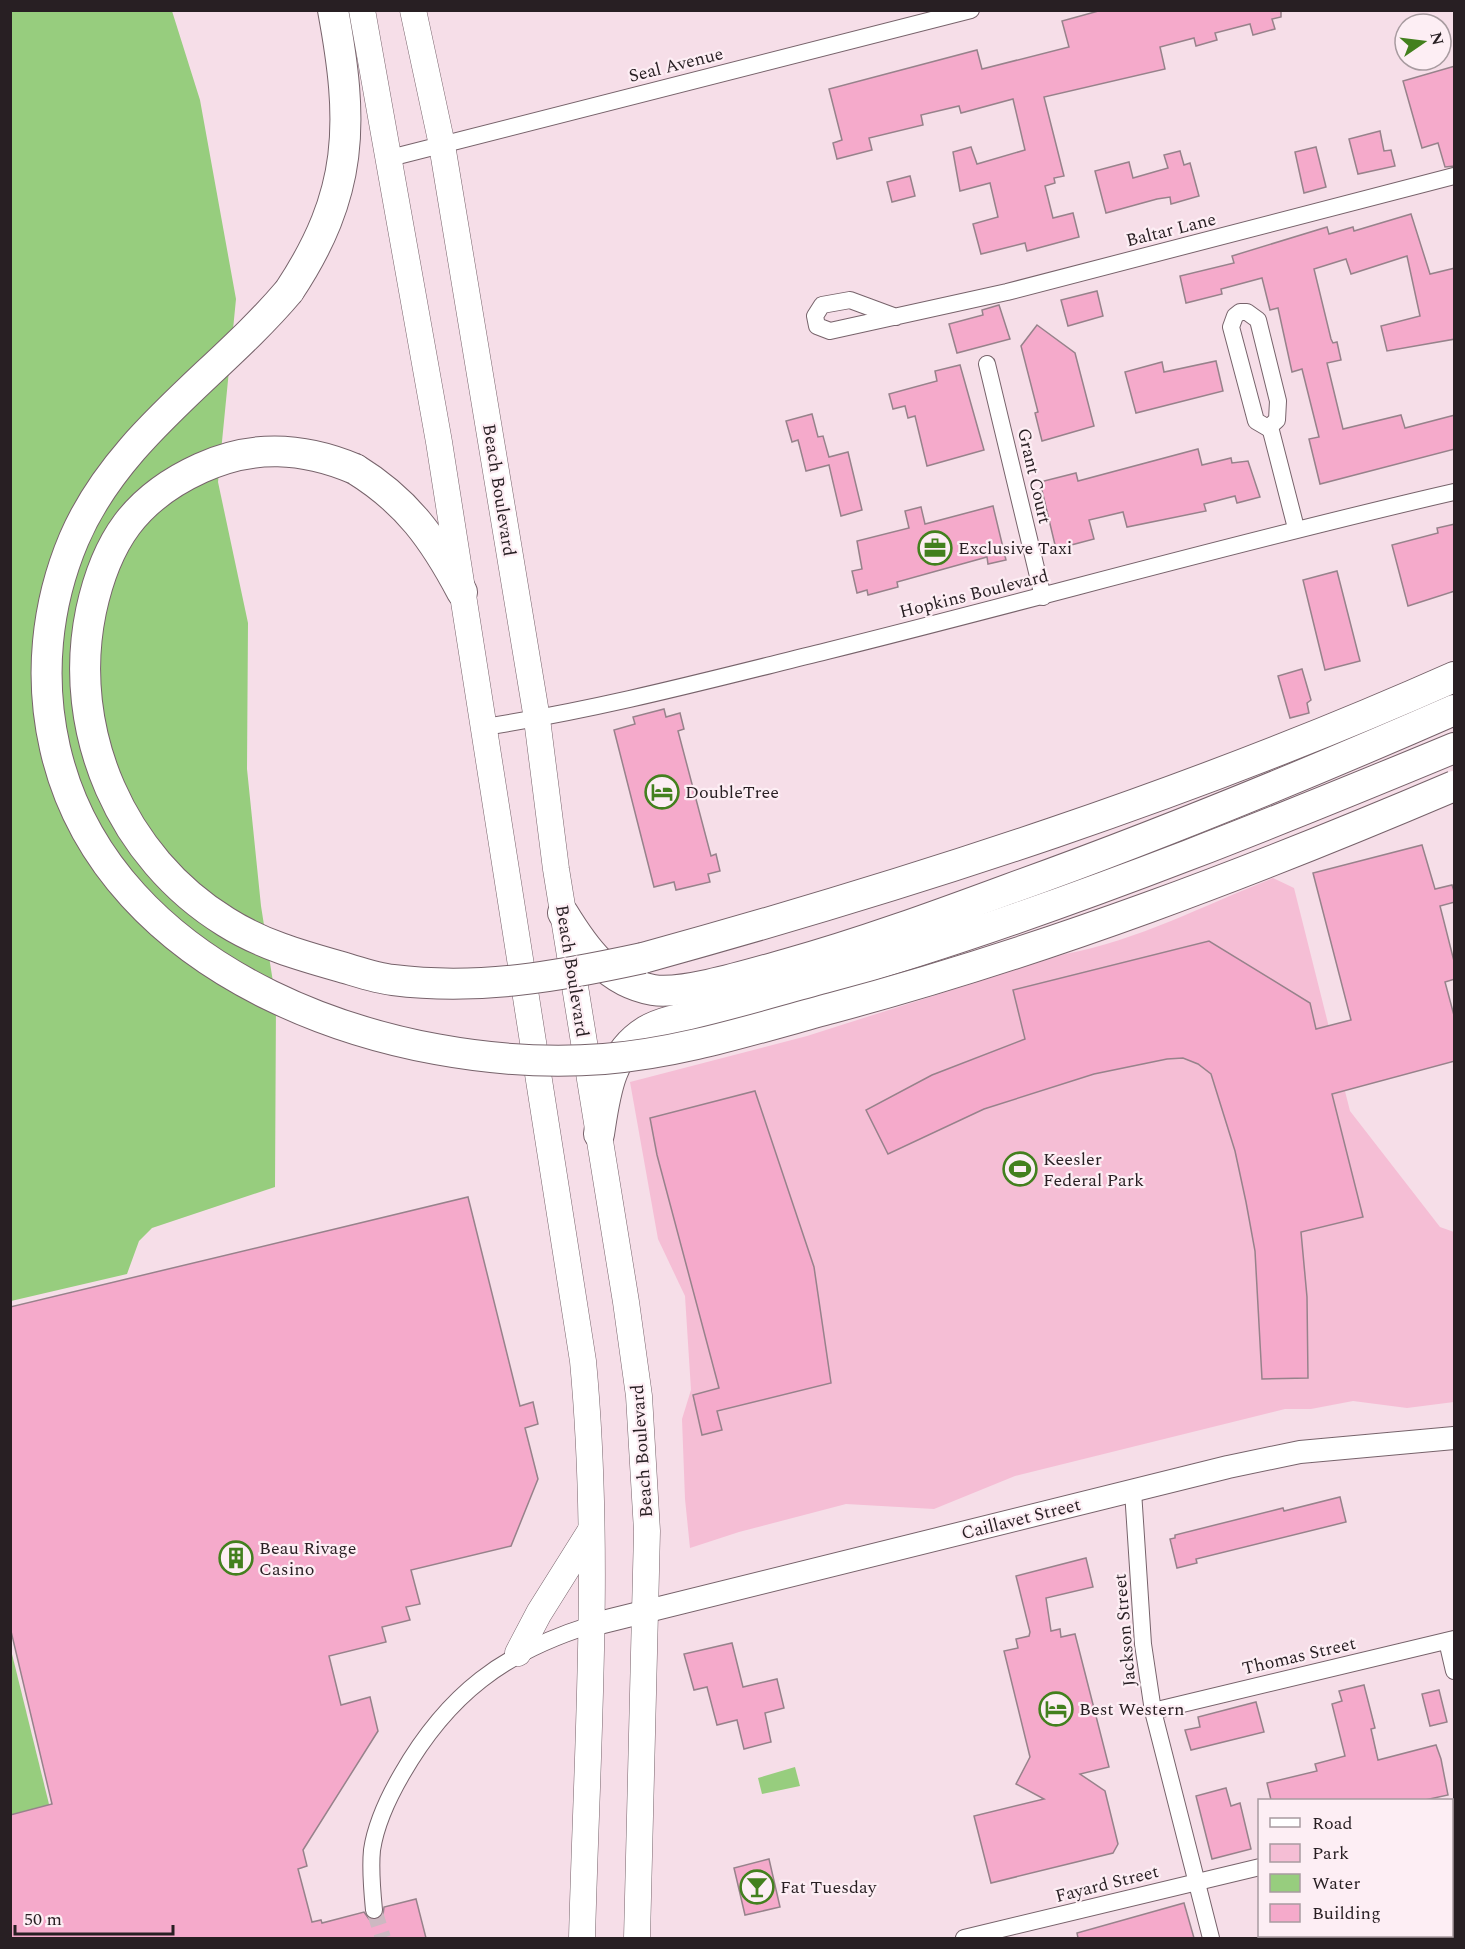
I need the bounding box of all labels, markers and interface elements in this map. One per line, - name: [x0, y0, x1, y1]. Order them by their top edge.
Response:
- north arrow: [1393, 12, 1453, 72]
- text: N: [1423, 29, 1450, 48]
- street label: Seal Avenue: [626, 40, 726, 90]
- street label: Baltar Lane: [1123, 206, 1219, 254]
- street label: Beach Boulevard: [475, 422, 523, 558]
- street label: Grant Court: [1010, 425, 1058, 527]
- office icon: Exclusive Taxi: [917, 530, 953, 566]
- place label: Exclusive Taxi: [958, 535, 1072, 562]
- street label: Hopkins Boulevard: [896, 562, 1052, 626]
- hotel icon: DoubleTree: [644, 774, 680, 810]
- place label: DoubleTree: [685, 779, 779, 806]
- street label: Beach Boulevard: [548, 903, 596, 1039]
- place label: Keesler Federal Park: [1043, 1146, 1144, 1194]
- sports icon: Keesler Federal Park: [1002, 1151, 1038, 1187]
- street label: Beach Boulevard: [624, 1383, 660, 1519]
- street label: Caillavet Street: [958, 1491, 1084, 1547]
- place label: Beau Rivage Casino: [259, 1535, 356, 1583]
- building icon: Beau Rivage Casino: [218, 1540, 254, 1576]
- street label: Jackson Street: [1107, 1572, 1143, 1688]
- street label: Thomas Street: [1239, 1630, 1359, 1682]
- hotel icon: Best Western: [1038, 1691, 1074, 1727]
- place label: Best Western: [1079, 1696, 1185, 1723]
- legend: [1258, 1799, 1453, 1937]
- text: Road: [1312, 1810, 1353, 1837]
- text: Park: [1312, 1840, 1349, 1867]
- street label: Fayard Street: [1052, 1858, 1162, 1910]
- bar icon: Fat Tuesday: [739, 1869, 775, 1905]
- text: Water: [1312, 1870, 1360, 1897]
- place label: Fat Tuesday: [780, 1874, 878, 1901]
- scale bar: [15, 1898, 172, 1936]
- text: Building: [1312, 1900, 1381, 1927]
- text: 50 m: [24, 1906, 62, 1933]

